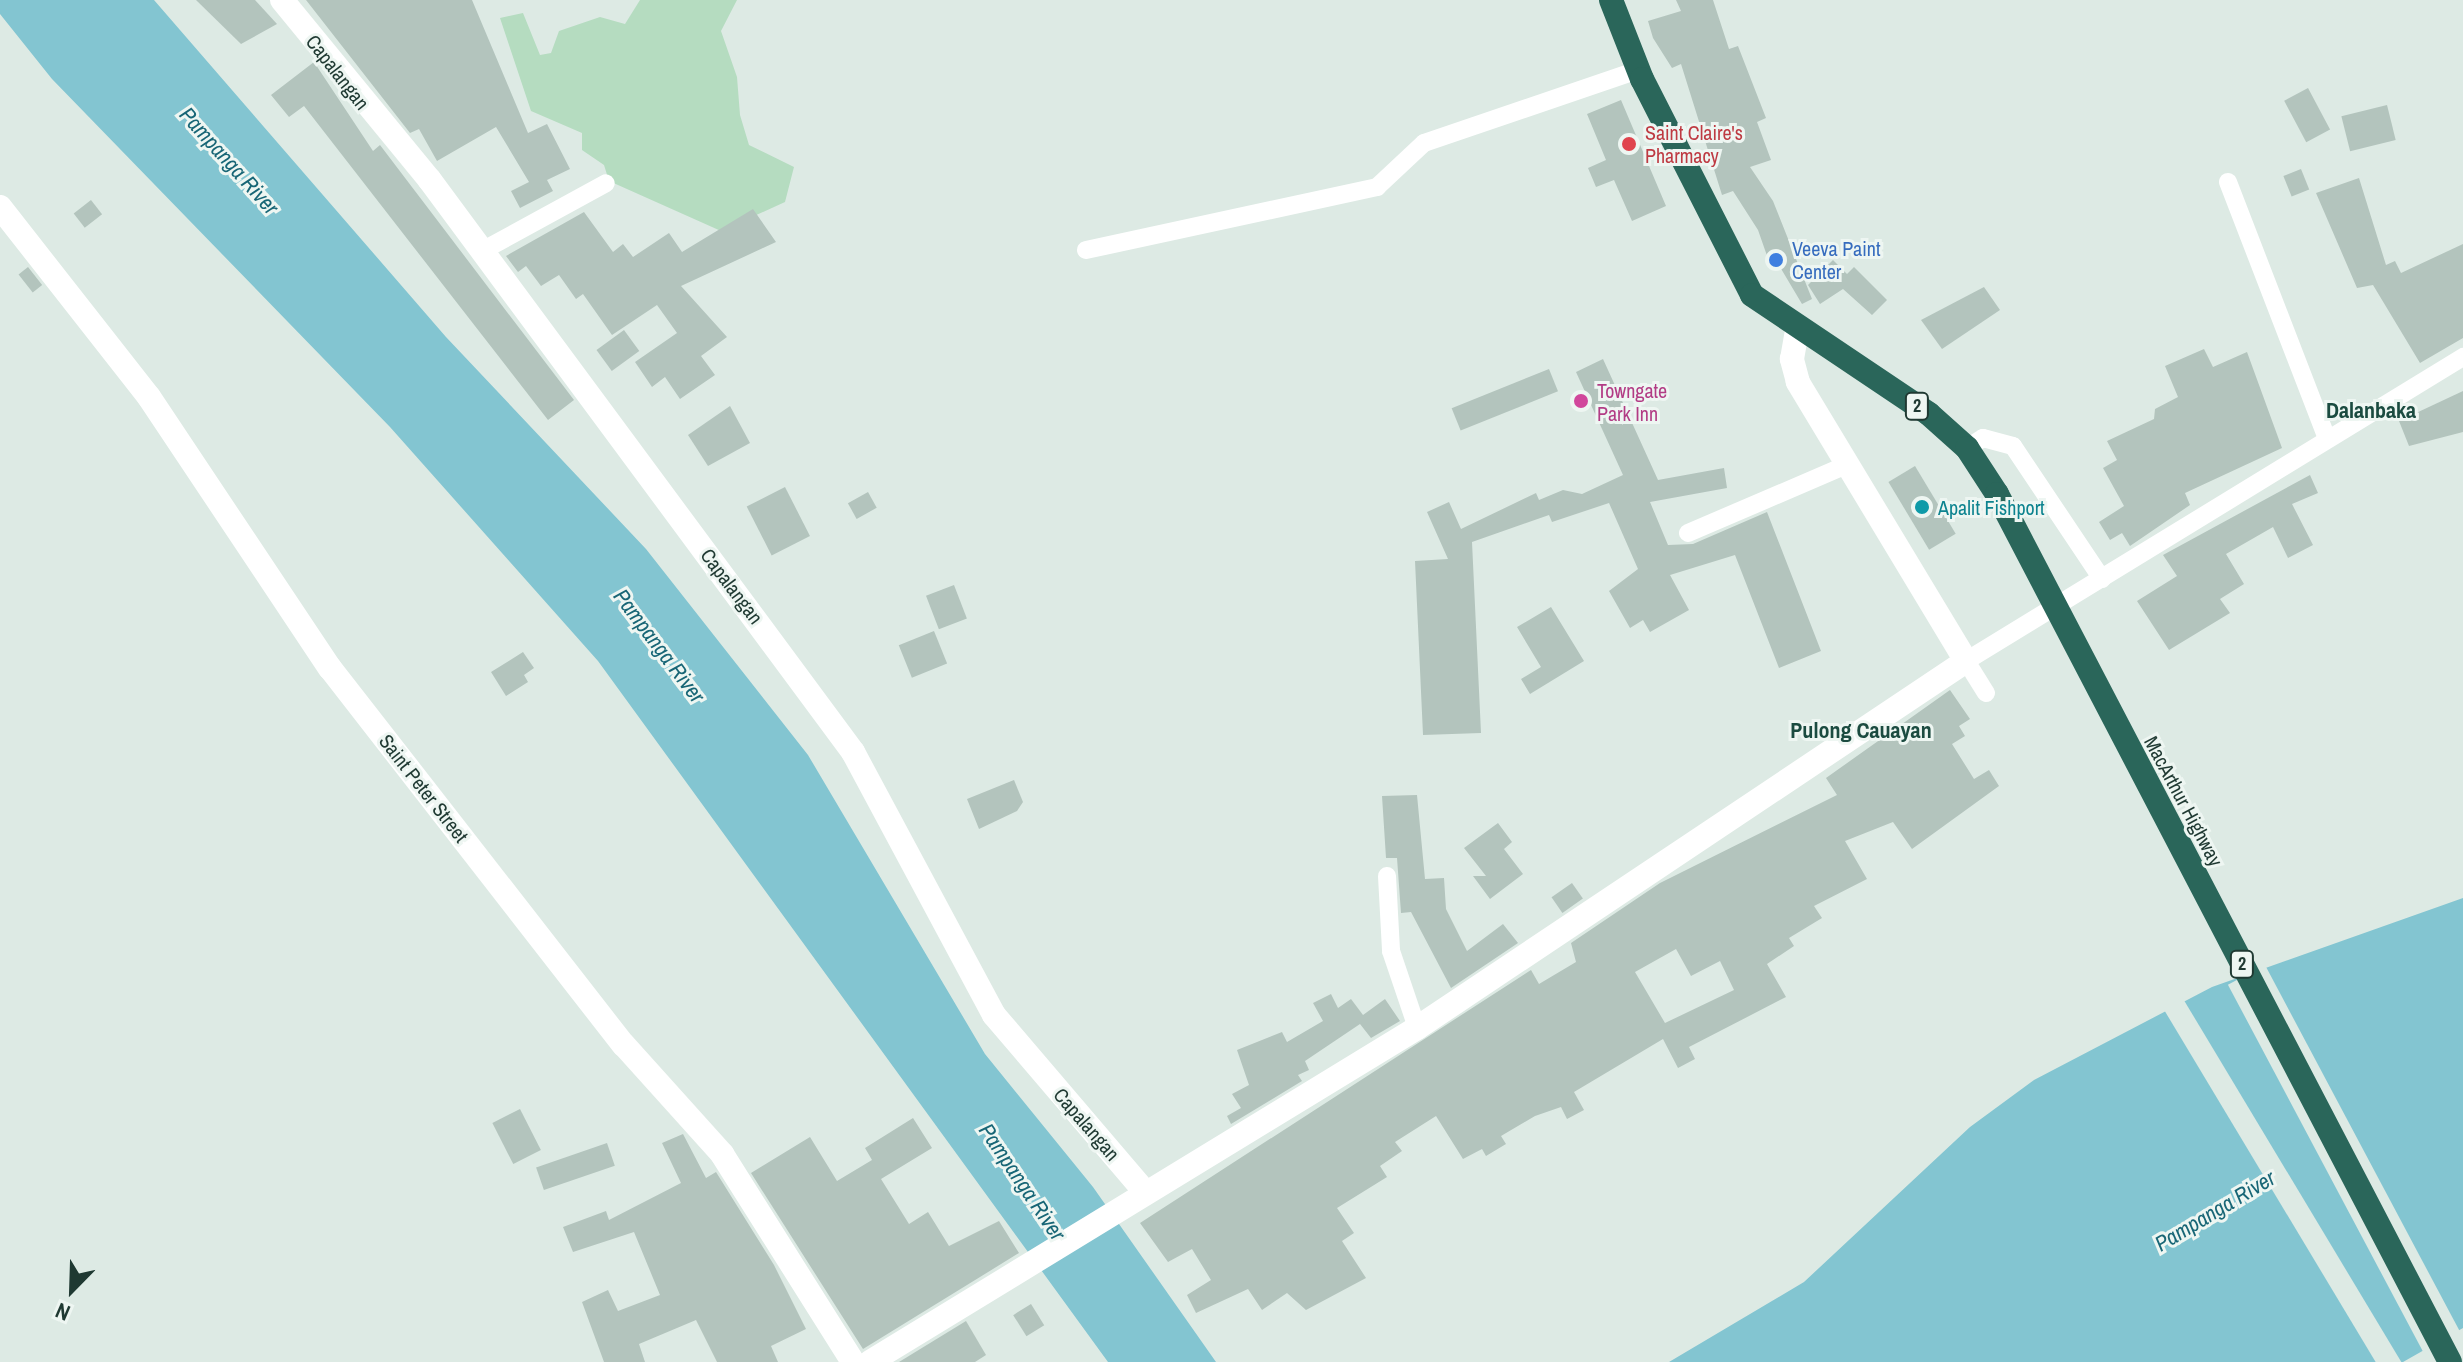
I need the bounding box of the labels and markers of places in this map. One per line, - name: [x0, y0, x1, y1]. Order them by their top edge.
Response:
- place label: Saint Claire's Pharmacy: [1645, 120, 1743, 167]
- marker: Saint Claire's Pharmacy: [1620, 135, 1638, 153]
- place label: Veeva Paint Center: [1792, 236, 1880, 283]
- marker: Veeva Paint Center: [1767, 251, 1785, 269]
- place label: Towngate Park Inn: [1597, 378, 1667, 425]
- marker: Towngate Park Inn: [1572, 392, 1590, 410]
- place label: Apalit Fishport: [1938, 495, 2045, 519]
- marker: Apalit Fishport: [1913, 498, 1931, 516]

